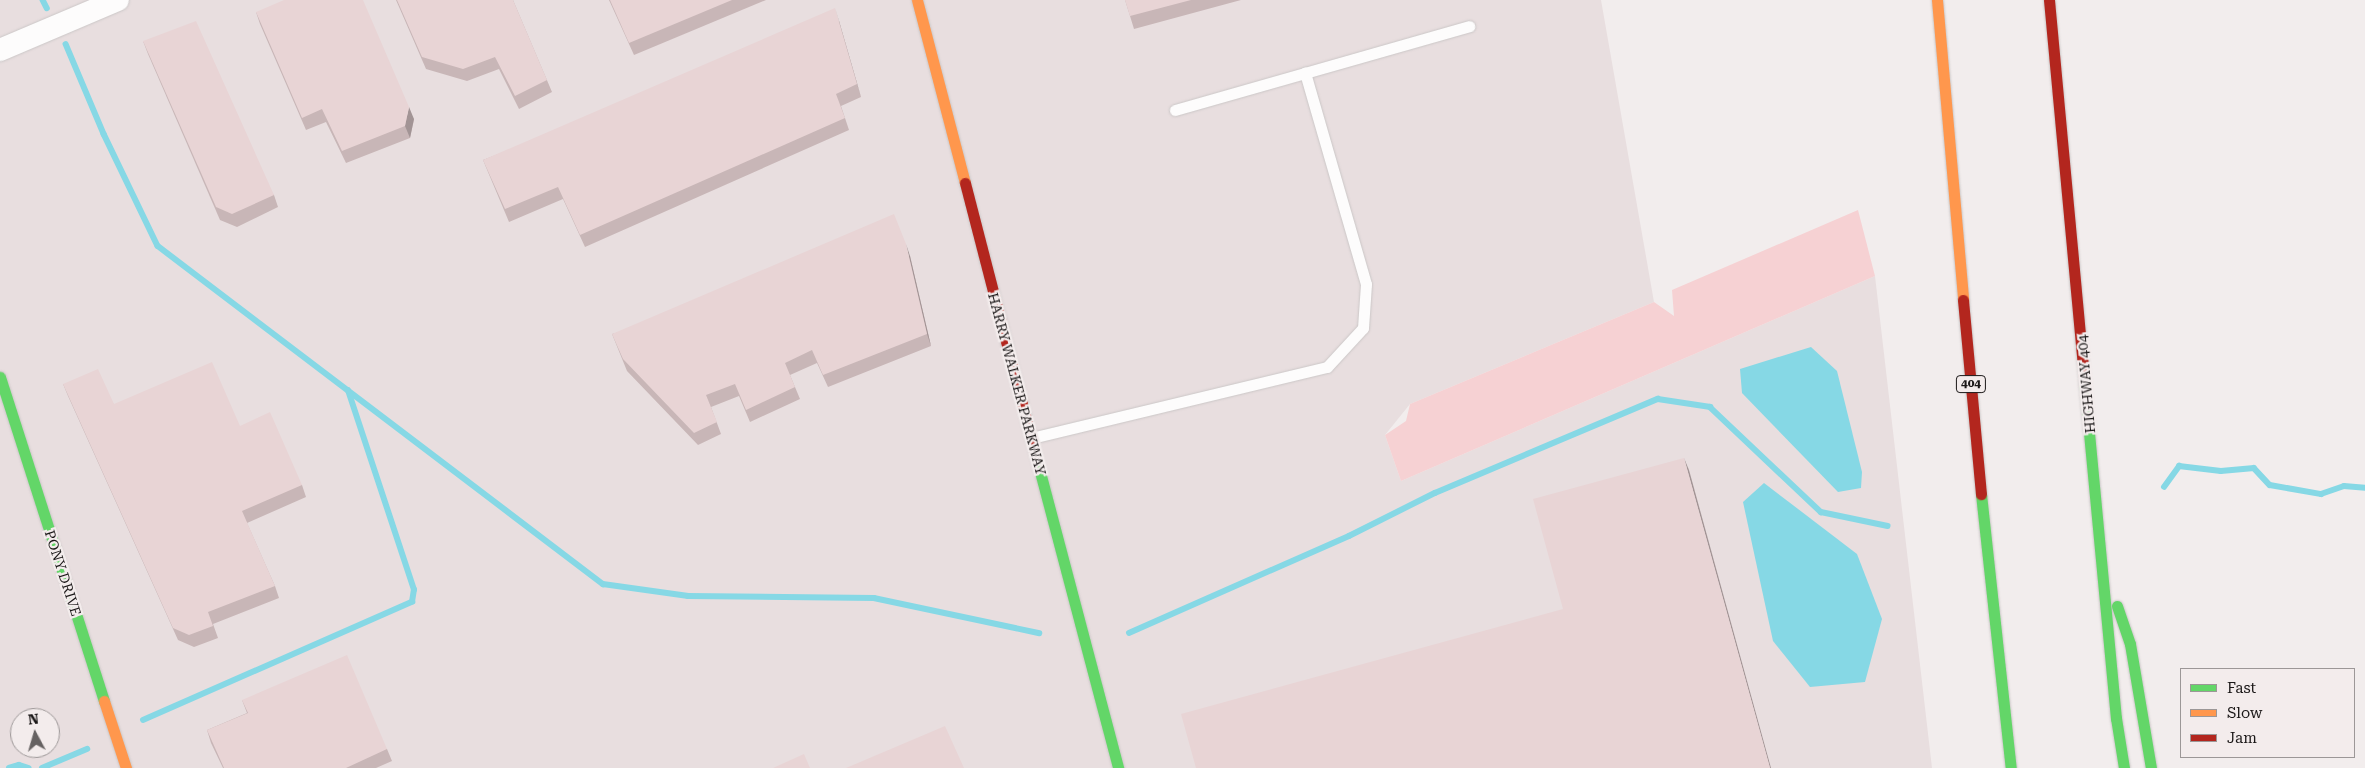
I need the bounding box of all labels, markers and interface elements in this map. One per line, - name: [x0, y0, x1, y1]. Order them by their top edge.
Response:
- street label: HARRY WALKER PARKWAY: [985, 291, 1049, 477]
- street label: HIGHWAY 404: [2073, 334, 2099, 434]
- road number: 404: [1955, 374, 1987, 394]
- street label: PONY DRIVE: [41, 528, 85, 618]
- legend: [2180, 668, 2355, 758]
- text: Fast: [2227, 679, 2256, 697]
- text: Slow: [2227, 704, 2262, 722]
- north arrow: [10, 708, 60, 758]
- text: N: [27, 711, 40, 728]
- text: Jam: [2227, 729, 2257, 747]

